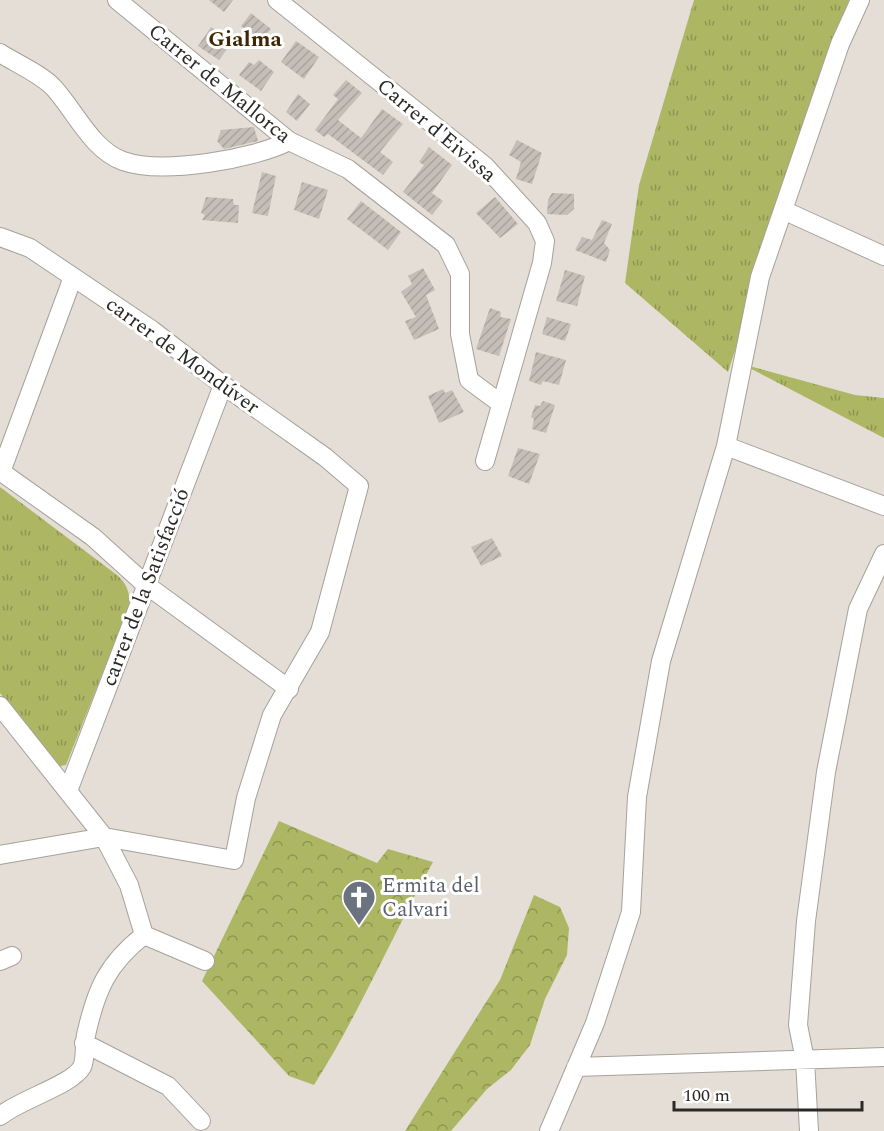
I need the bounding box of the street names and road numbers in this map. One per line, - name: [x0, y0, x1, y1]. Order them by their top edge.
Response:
- street label: Carrer de Mallorca: [141, 16, 298, 152]
- street label: Carrer d'Eivissa: [369, 71, 504, 191]
- street label: carrer de Mondúver: [99, 289, 266, 423]
- street label: carrer de la Satisfacció: [93, 484, 198, 691]

